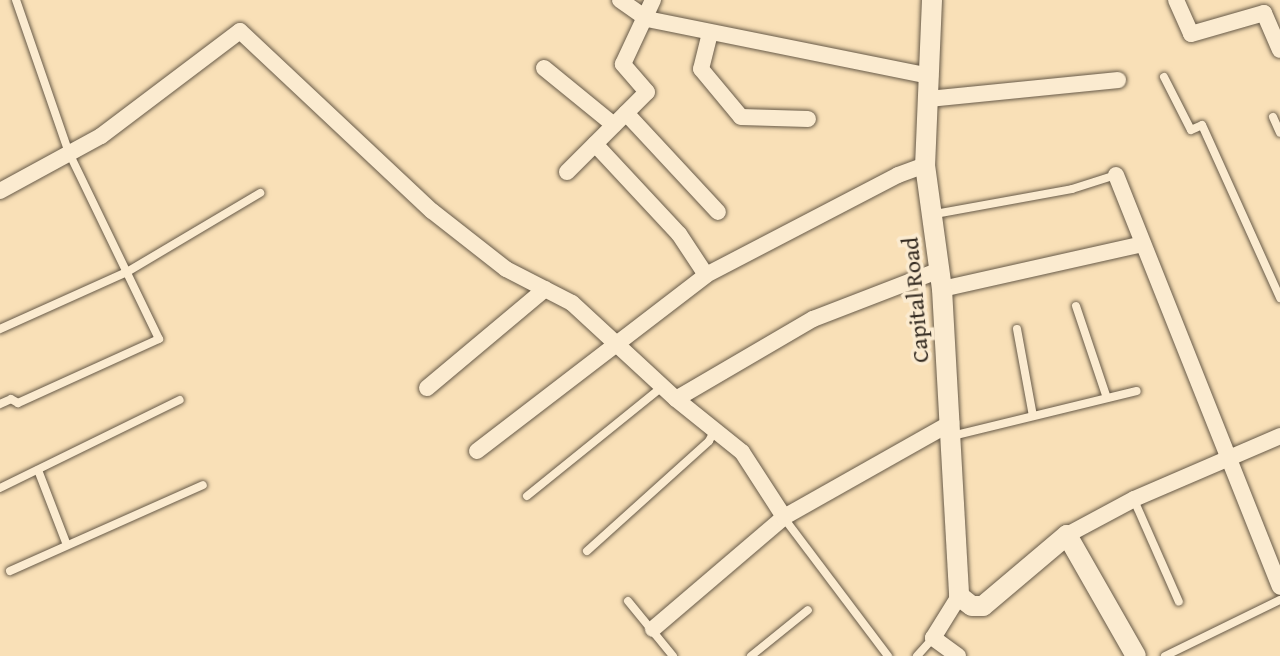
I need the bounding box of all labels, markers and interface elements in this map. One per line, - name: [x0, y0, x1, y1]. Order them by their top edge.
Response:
- street label: Capital Road: [895, 236, 935, 364]

